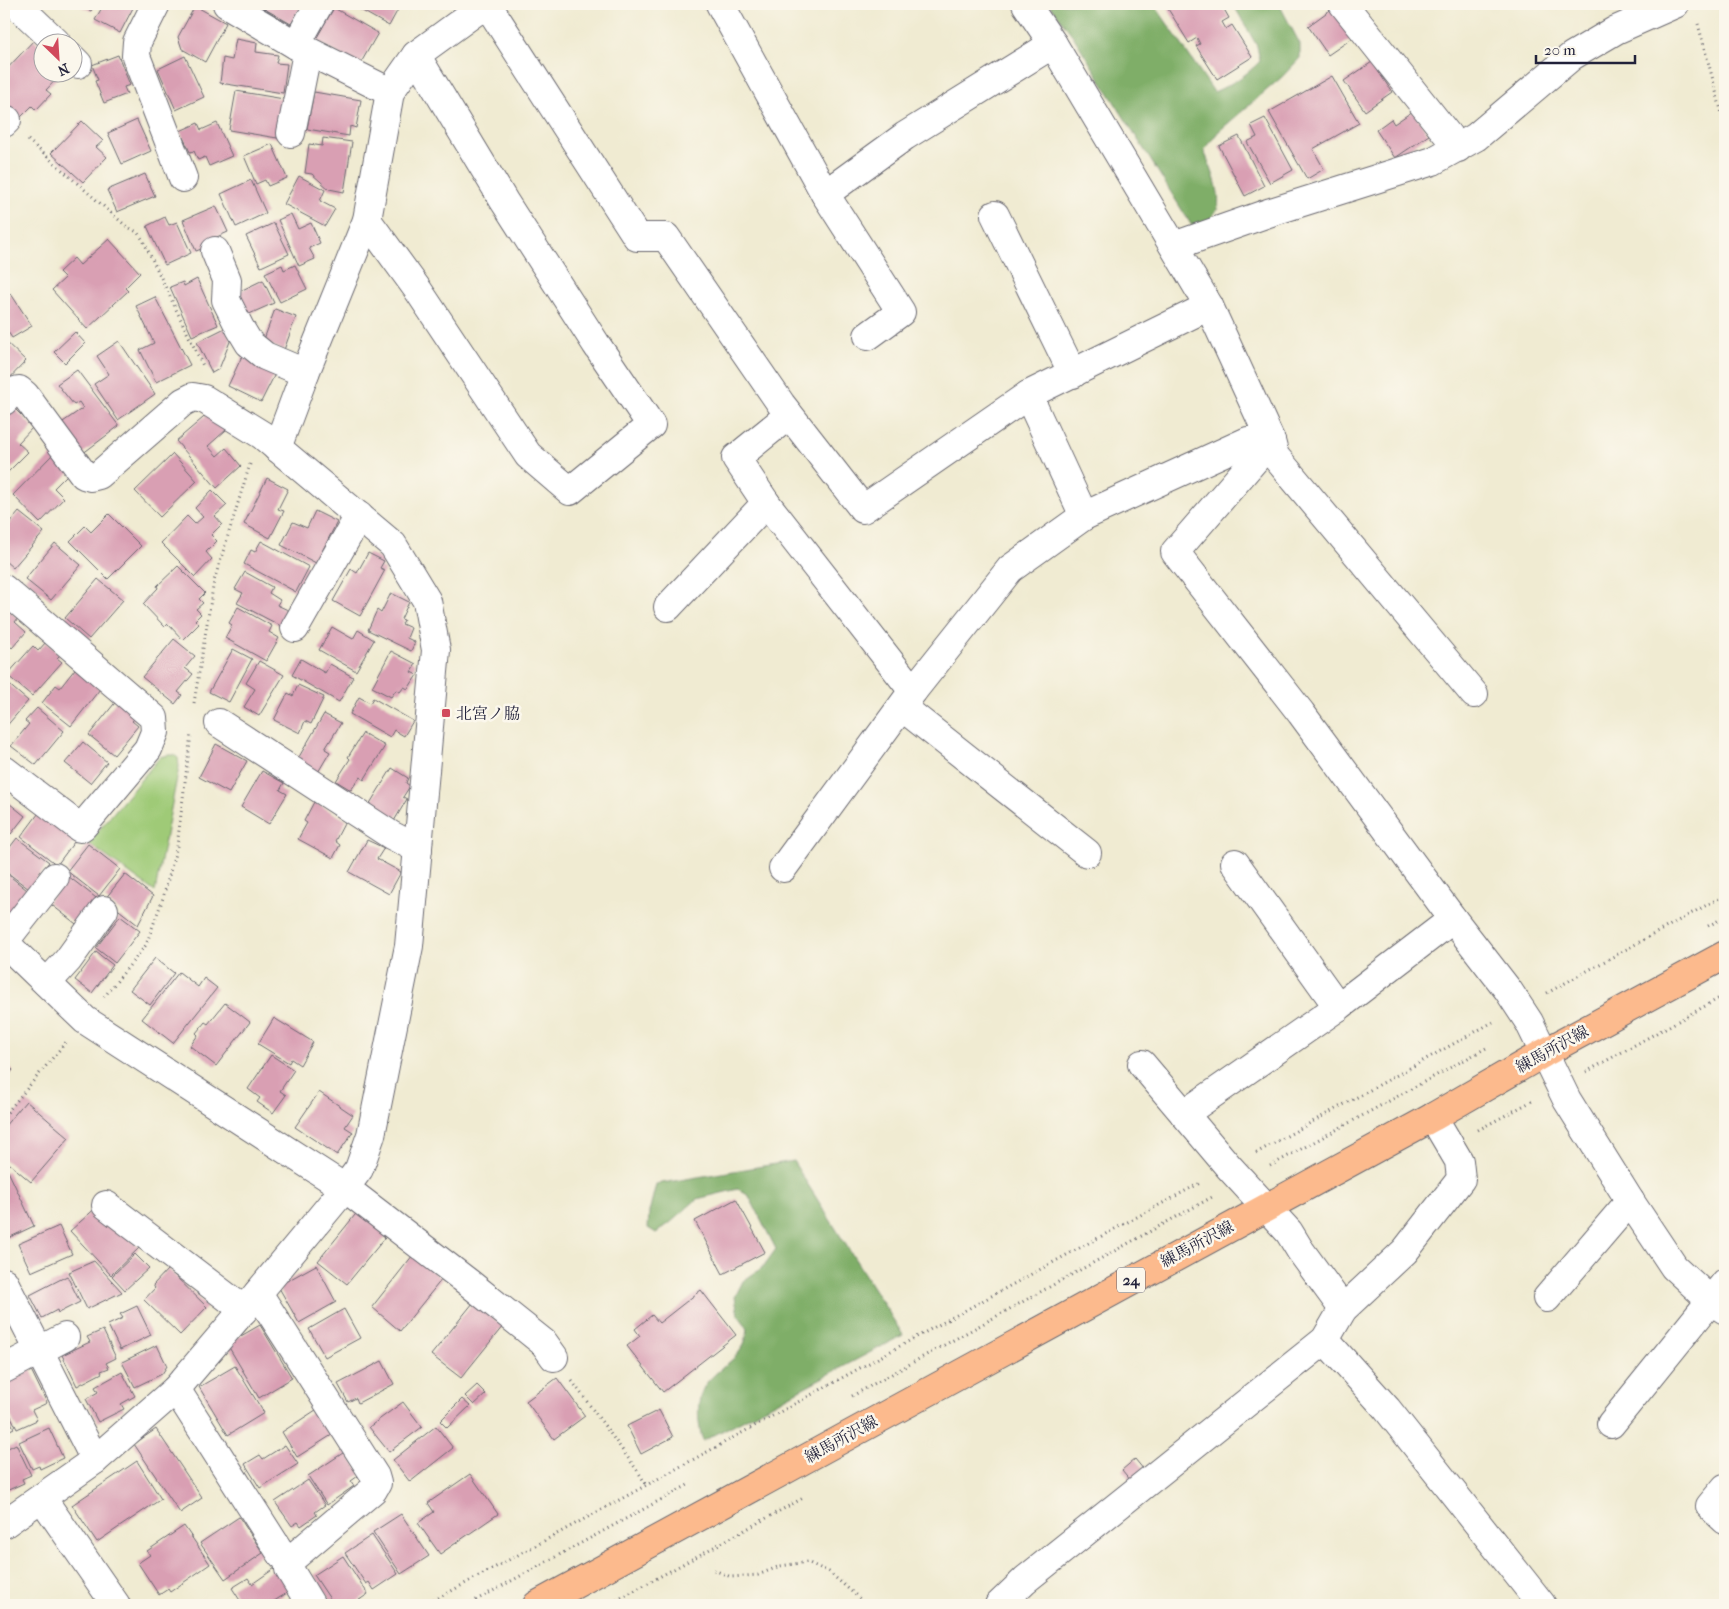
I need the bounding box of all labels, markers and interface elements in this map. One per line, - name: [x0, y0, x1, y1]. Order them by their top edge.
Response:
- north arrow: [32, 32, 82, 82]
- scale bar: [1536, 32, 1635, 64]
- text: 20 m: [1544, 41, 1576, 59]
- text: N: [55, 59, 72, 79]
- place label: 北宮ノ脇: [456, 704, 520, 723]
- marker: 北宮ノ脇: [440, 707, 452, 719]
- street label: 練馬所沢線: [1512, 1021, 1592, 1077]
- street label: 練馬所沢線: [1157, 1217, 1237, 1271]
- road number: 24: [1117, 1268, 1145, 1292]
- street label: 練馬所沢線: [801, 1411, 881, 1467]

